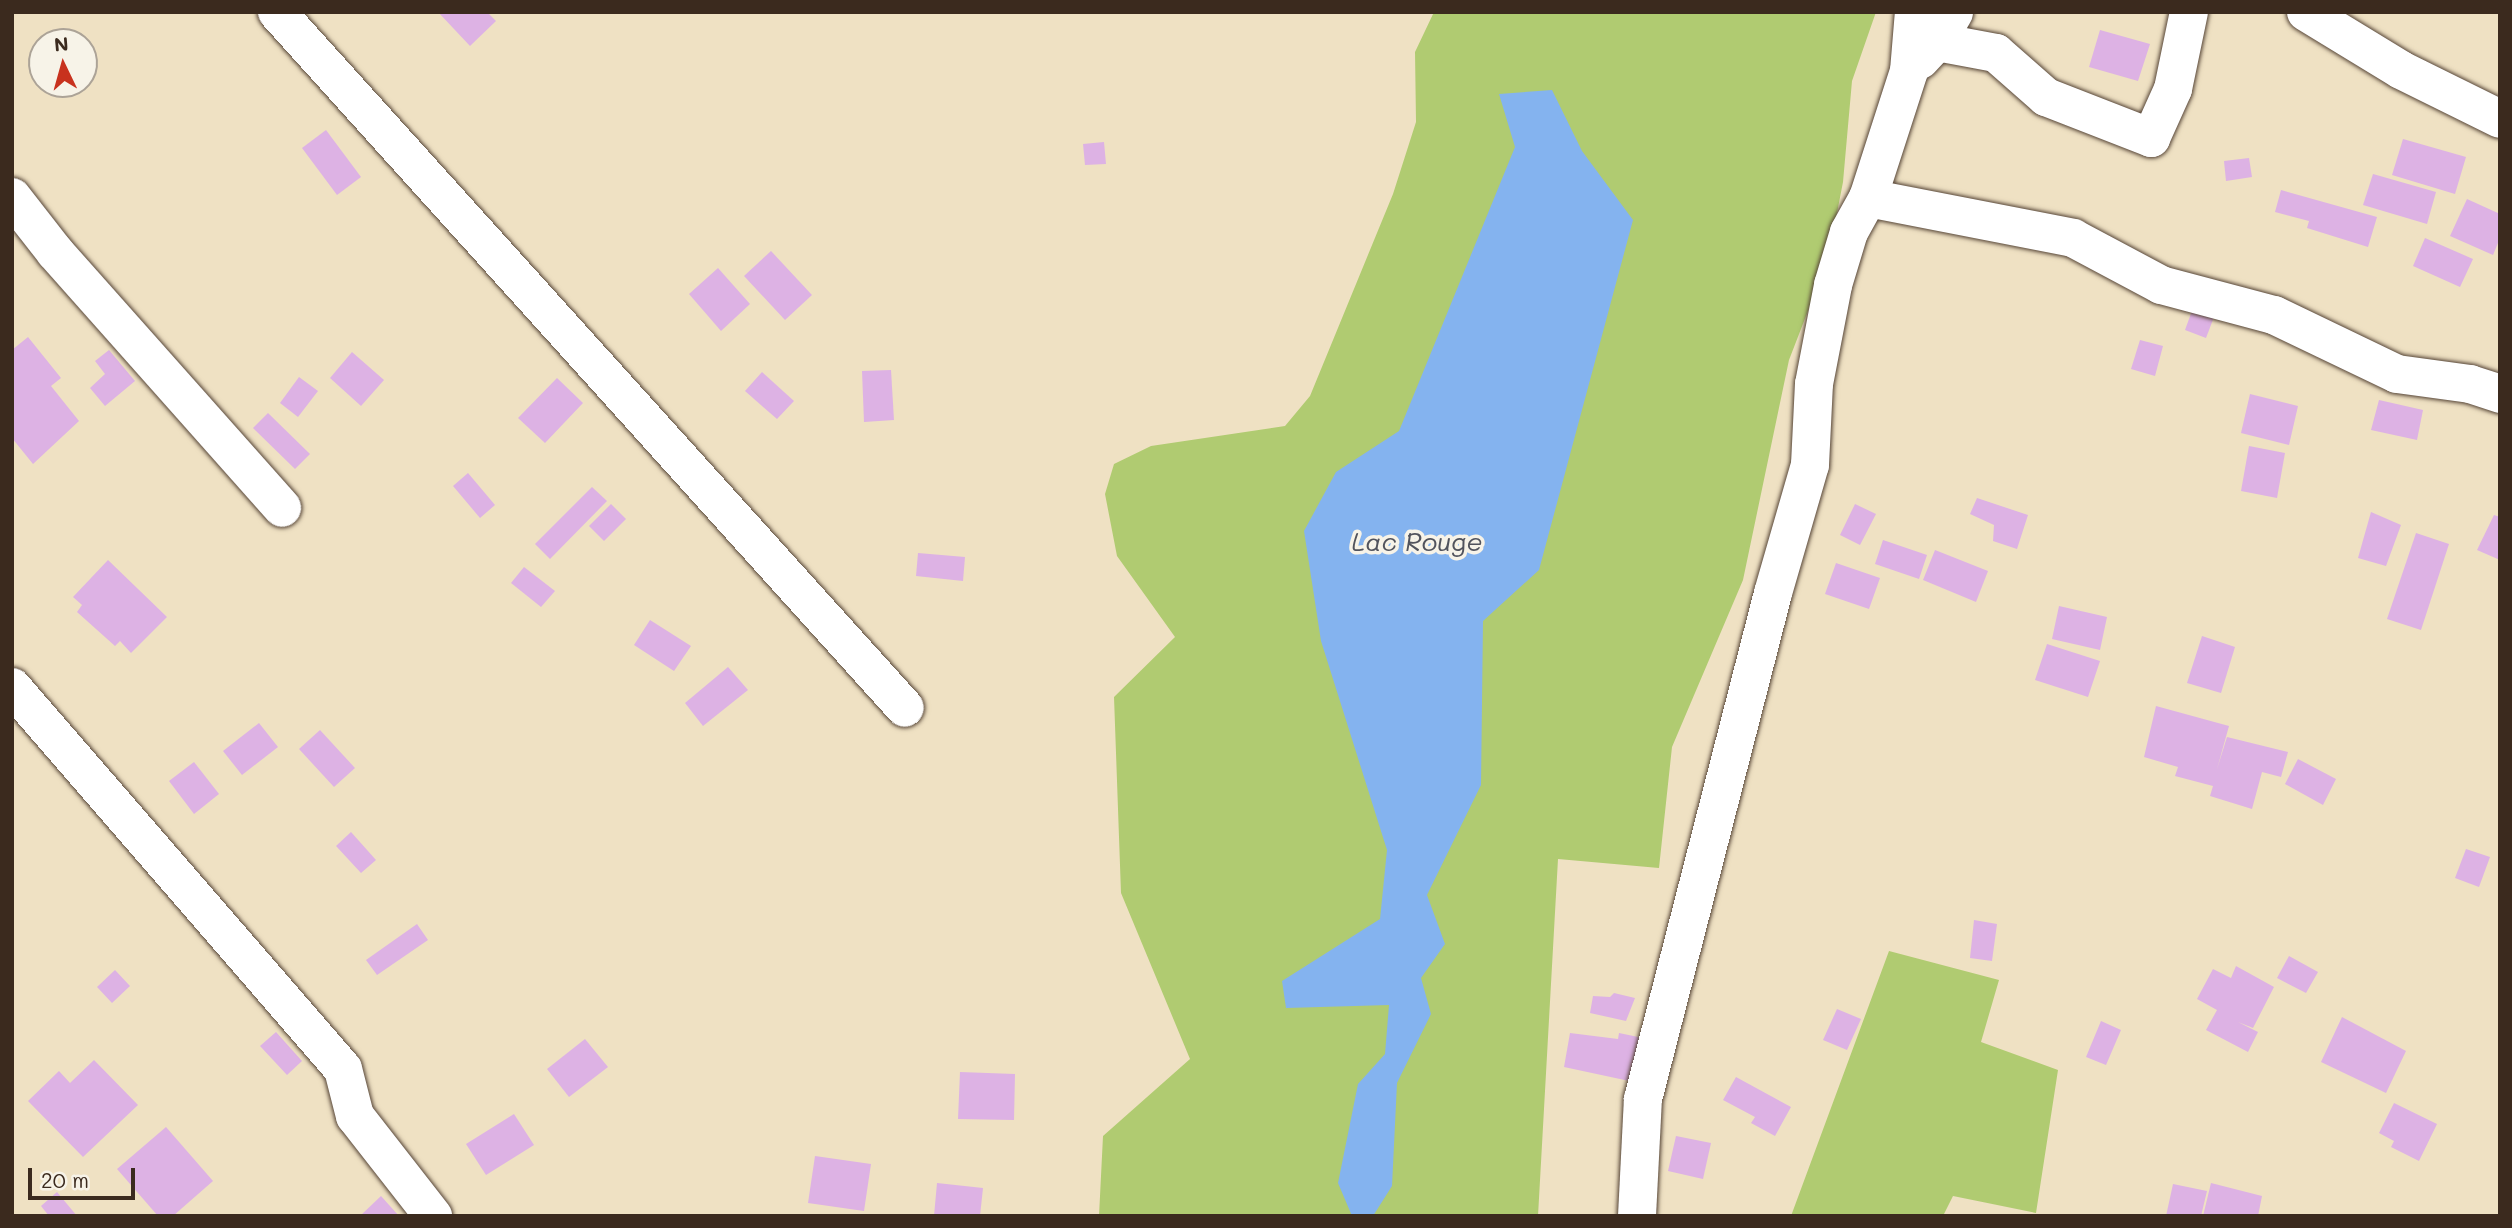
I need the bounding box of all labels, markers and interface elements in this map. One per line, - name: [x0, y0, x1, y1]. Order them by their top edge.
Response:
- north arrow: [28, 28, 98, 98]
- text: N: [53, 30, 70, 57]
- water label: Lac Rouge: [1352, 526, 1482, 558]
- scale bar: [32, 1154, 138, 1198]
- text: 20 m: [41, 1166, 89, 1193]

